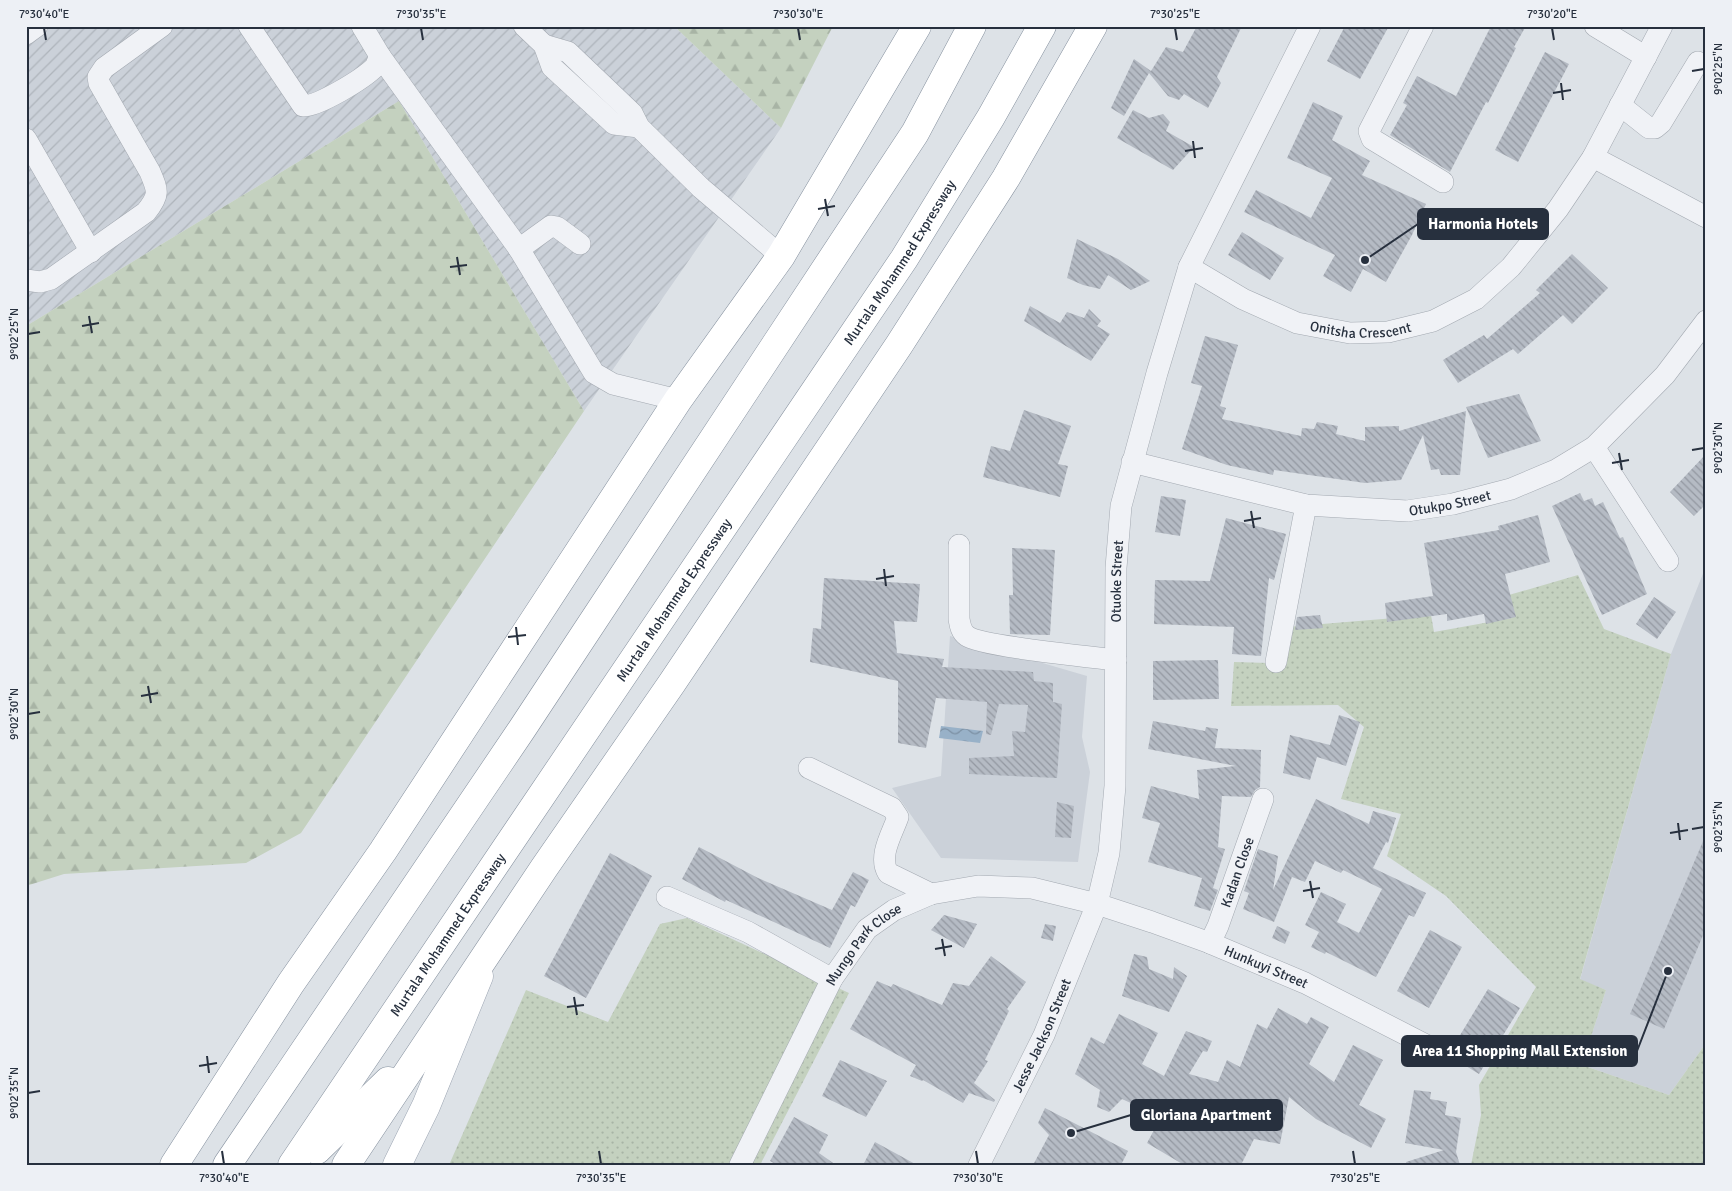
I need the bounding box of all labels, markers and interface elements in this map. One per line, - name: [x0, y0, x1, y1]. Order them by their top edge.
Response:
- text: 7°30'40"E: [19, 7, 70, 22]
- text: 7°30'35"E: [396, 7, 447, 22]
- text: 7°30'30"E: [773, 7, 824, 22]
- text: 7°30'25"E: [1150, 7, 1201, 22]
- text: 7°30'20"E: [1527, 7, 1578, 22]
- text: 9°02'25"N: [1711, 43, 1726, 95]
- street label: Murtala Mohammed Expressway: [840, 176, 959, 348]
- callout: Harmonia Hotels: [1418, 209, 1548, 239]
- text: Harmonia Hotels: [1428, 215, 1538, 233]
- text: 9°02'25"N: [7, 308, 22, 360]
- street label: Onitsha Crescent: [1309, 317, 1413, 342]
- text: 9°02'30"N: [1711, 422, 1726, 474]
- street label: Otukpo Street: [1408, 486, 1493, 519]
- street label: Murtala Mohammed Expressway: [613, 515, 735, 685]
- street label: Otuoke Street: [1107, 539, 1127, 623]
- text: 9°02'30"N: [7, 688, 22, 740]
- text: 9°02'35"N: [1711, 801, 1726, 853]
- street label: Kadan Close: [1217, 835, 1257, 910]
- street label: Murtala Mohammed Expressway: [386, 849, 509, 1020]
- street label: Mungo Park Close: [822, 899, 904, 988]
- street label: Hunkuyi Street: [1222, 941, 1311, 992]
- street label: Jesse Jackson Street: [1008, 976, 1074, 1095]
- callout: Area 11 Shopping Mall Extension: [1402, 1036, 1637, 1066]
- text: Area 11 Shopping Mall Extension: [1413, 1042, 1628, 1060]
- text: 9°02'35"N: [7, 1067, 22, 1119]
- callout: Gloriana Apartment: [1131, 1100, 1282, 1130]
- text: Gloriana Apartment: [1141, 1106, 1272, 1124]
- text: 7°30'40"E: [199, 1171, 250, 1186]
- text: 7°30'35"E: [576, 1171, 627, 1186]
- text: 7°30'30"E: [953, 1171, 1004, 1186]
- text: 7°30'25"E: [1330, 1171, 1381, 1186]

